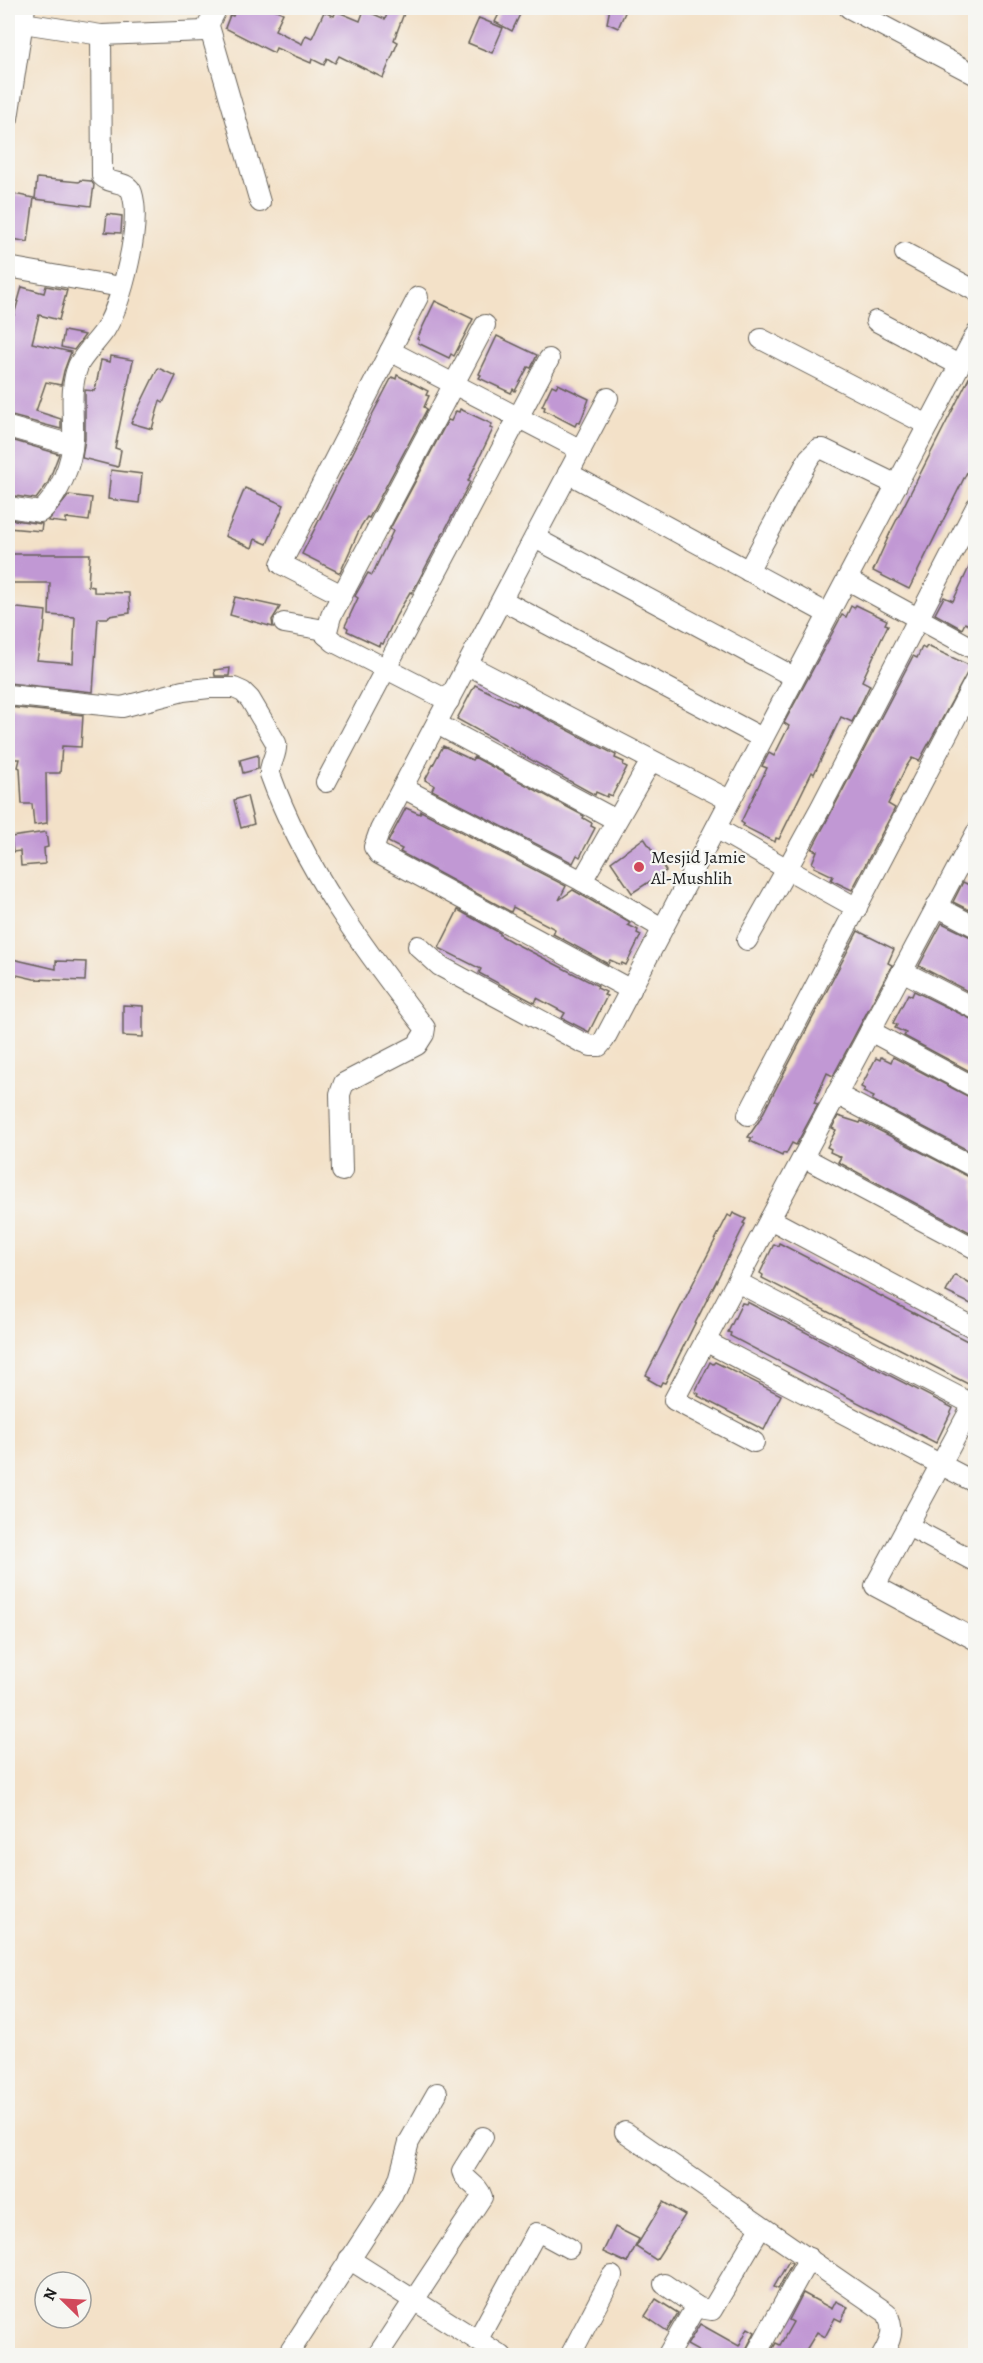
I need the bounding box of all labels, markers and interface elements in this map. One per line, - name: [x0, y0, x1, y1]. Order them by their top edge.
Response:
- place label: Mesjid Jamie Al-Mushlih: [650, 845, 746, 890]
- marker: Mesjid Jamie Al-Mushlih: [632, 860, 646, 874]
- north arrow: [33, 2270, 93, 2330]
- text: N: [38, 2284, 63, 2304]

